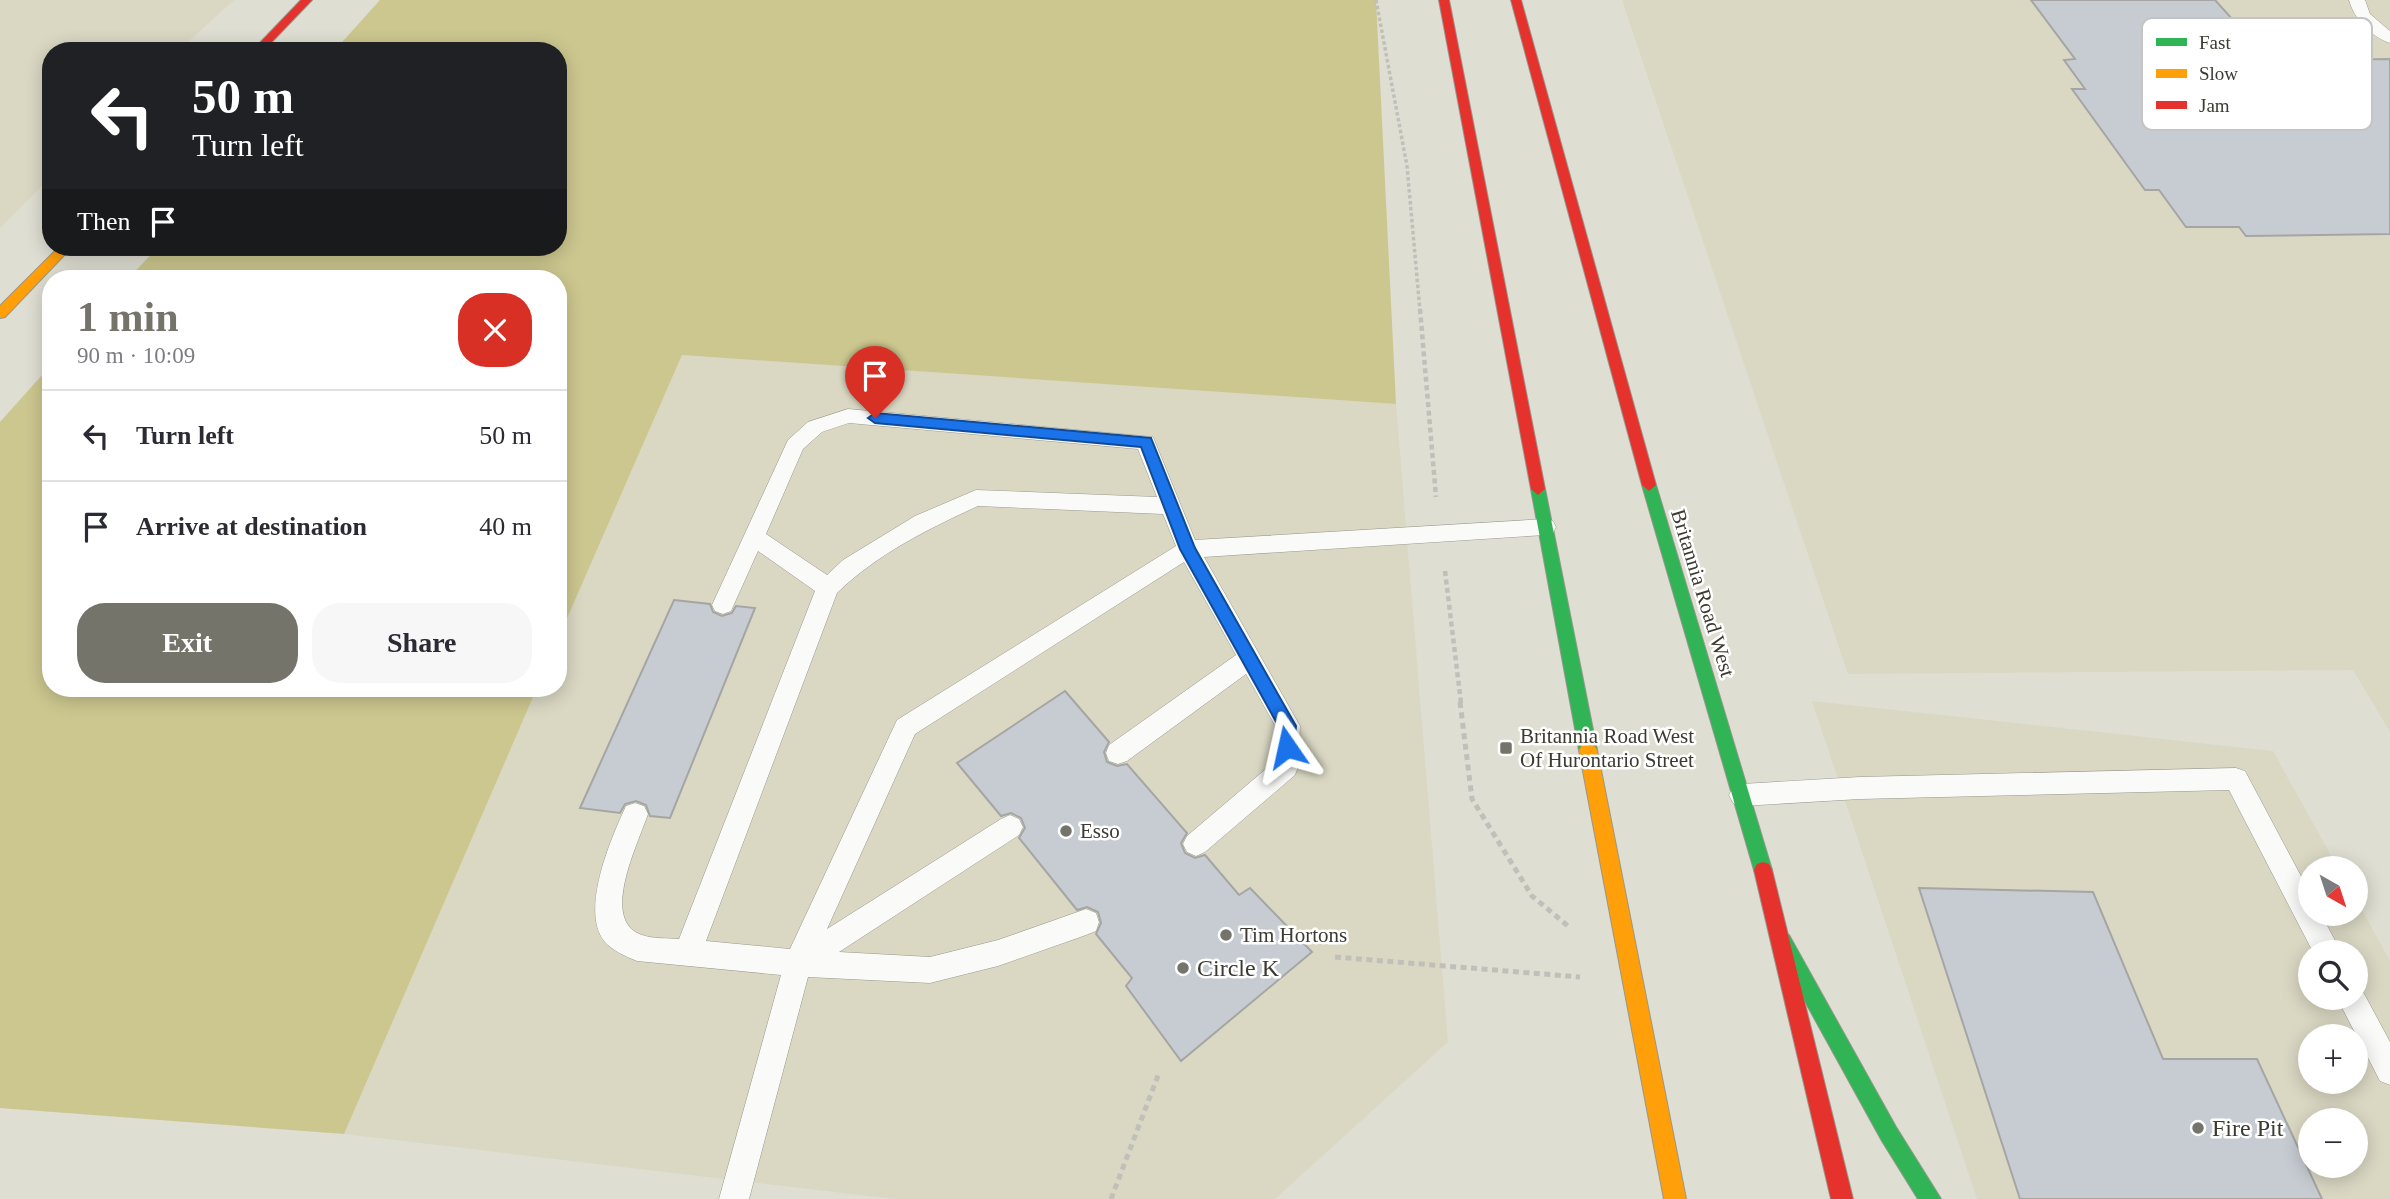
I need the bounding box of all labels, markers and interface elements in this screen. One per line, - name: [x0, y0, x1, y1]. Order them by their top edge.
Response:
- legend: [2142, 18, 2372, 130]
- text: Fast: [2199, 32, 2231, 53]
- text: Slow: [2199, 63, 2238, 84]
- text: 50 m: [192, 69, 294, 124]
- icon: left: [77, 70, 168, 161]
- text: Jam: [2199, 95, 2230, 116]
- text: Turn left: [192, 127, 304, 163]
- icon: arrive: [144, 203, 182, 241]
- text: Then: [77, 207, 130, 236]
- button: close: [458, 293, 532, 367]
- text: 1 min: [77, 294, 179, 340]
- text: 90 m · 10:09: [77, 343, 195, 368]
- pin: [845, 346, 905, 418]
- icon: arrive: [856, 357, 894, 395]
- icon: left: [77, 417, 115, 455]
- text: Turn left: [136, 421, 234, 450]
- text: 50 m: [479, 421, 532, 450]
- street label: Britannia Road West: [1666, 506, 1740, 680]
- icon: arrive: [77, 508, 115, 546]
- text: Arrive at destination: [136, 512, 367, 541]
- text: 40 m: [479, 512, 532, 541]
- button: Exit: [77, 603, 298, 683]
- button: Share: [312, 603, 532, 683]
- position arrow: [1250, 710, 1324, 784]
- place label: Britannia Road West Of Hurontario Street: [1520, 724, 1694, 772]
- marker: Britannia Road West Of Hurontario Street: [1498, 740, 1514, 756]
- place label: Esso: [1080, 819, 1120, 843]
- marker: Esso: [1058, 823, 1074, 839]
- north arrow: [2298, 856, 2368, 926]
- map controls: [2298, 856, 2368, 1178]
- place label: Tim Hortons: [1240, 923, 1347, 947]
- marker: Tim Hortons: [1218, 927, 1234, 943]
- button: search: [2298, 940, 2368, 1010]
- place label: Circle K: [1197, 955, 1280, 981]
- marker: Circle K: [1175, 960, 1191, 976]
- button: +: [2298, 1024, 2368, 1094]
- button: −: [2298, 1108, 2368, 1178]
- place label: Fire Pit: [2212, 1115, 2284, 1141]
- marker: Fire Pit: [2190, 1120, 2206, 1136]

